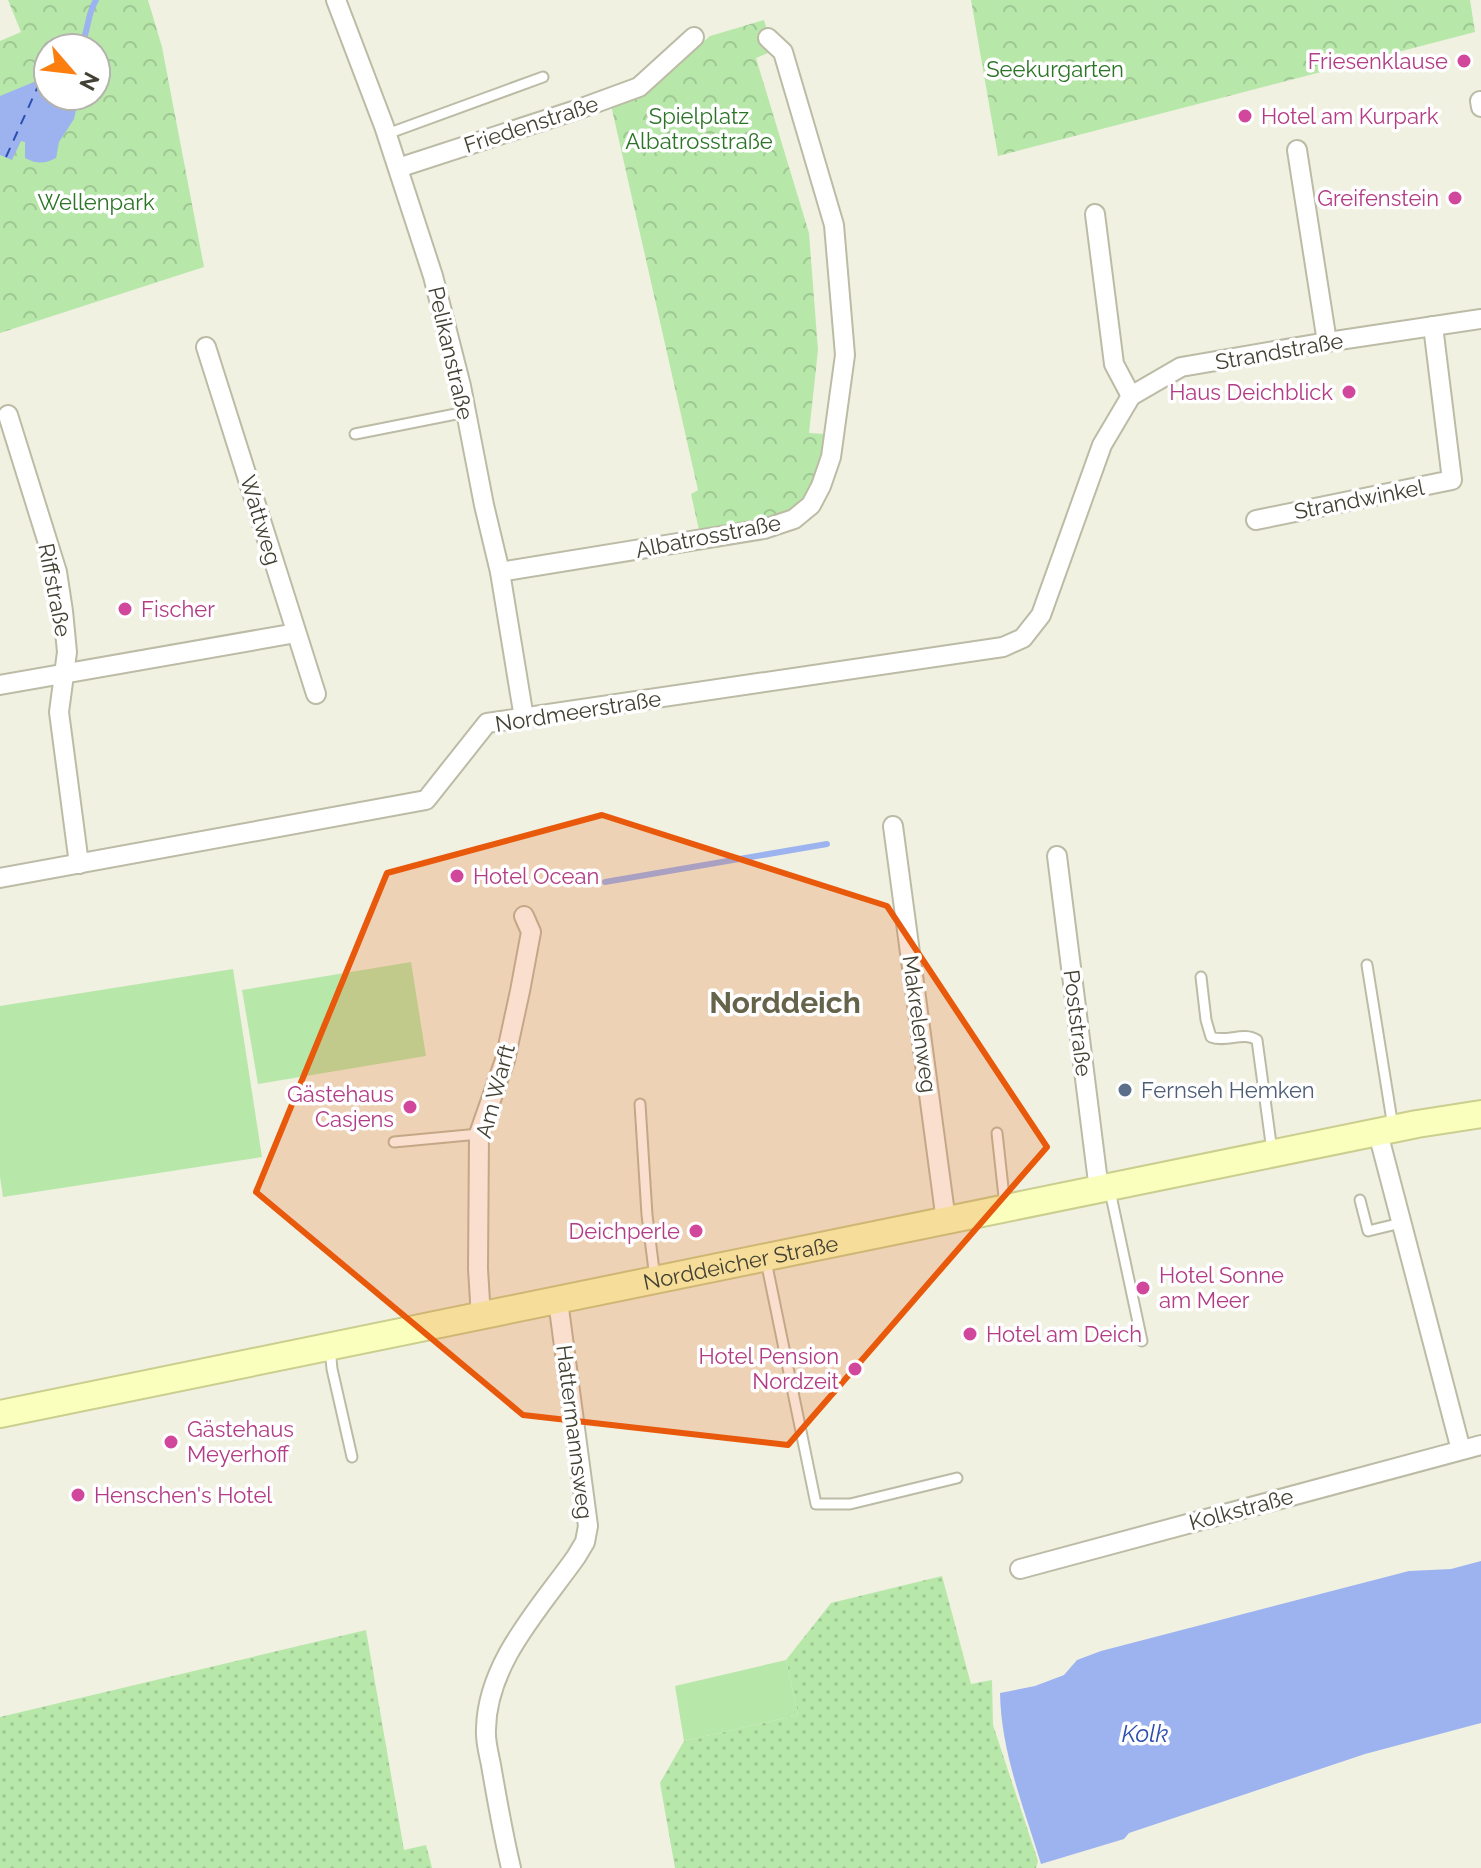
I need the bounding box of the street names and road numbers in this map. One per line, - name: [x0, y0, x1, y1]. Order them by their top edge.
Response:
- street label: Friedenstraße: [461, 90, 602, 158]
- street label: Pelikanstraße: [423, 284, 479, 422]
- street label: Strandstraße: [1213, 327, 1345, 375]
- street label: Wattweg: [235, 472, 287, 568]
- street label: Strandwinkel: [1292, 474, 1426, 524]
- street label: Albatrosstraße: [633, 509, 783, 563]
- street label: Riffstraße: [33, 541, 77, 639]
- street label: Nordmeerstraße: [493, 685, 663, 737]
- street label: Makrelenweg: [897, 954, 943, 1094]
- street label: Poststraße: [1059, 968, 1097, 1078]
- street label: Am Warft: [470, 1041, 520, 1141]
- street label: Norddeicher Straße: [641, 1230, 841, 1295]
- street label: Hattermannsweg: [551, 1343, 599, 1521]
- street label: Kolkstraße: [1186, 1483, 1296, 1535]

